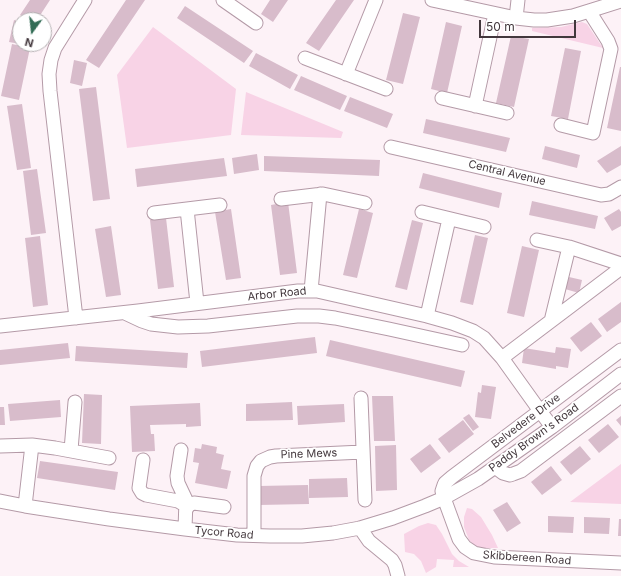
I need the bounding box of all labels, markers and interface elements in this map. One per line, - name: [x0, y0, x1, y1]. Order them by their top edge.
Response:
- north arrow: [12, 12, 52, 52]
- scale bar: [481, 12, 578, 38]
- text: 50 m: [486, 19, 515, 34]
- text: N: [23, 35, 35, 50]
- street label: Central Avenue: [467, 158, 547, 188]
- street label: Arbor Road: [247, 284, 307, 304]
- street label: Belvedere Drive: [489, 391, 563, 451]
- street label: Paddy Brown's Road: [487, 401, 581, 475]
- street label: Pine Mews: [280, 446, 338, 462]
- street label: Tycor Road: [194, 524, 254, 542]
- street label: Skibbereen Road: [482, 548, 572, 568]

